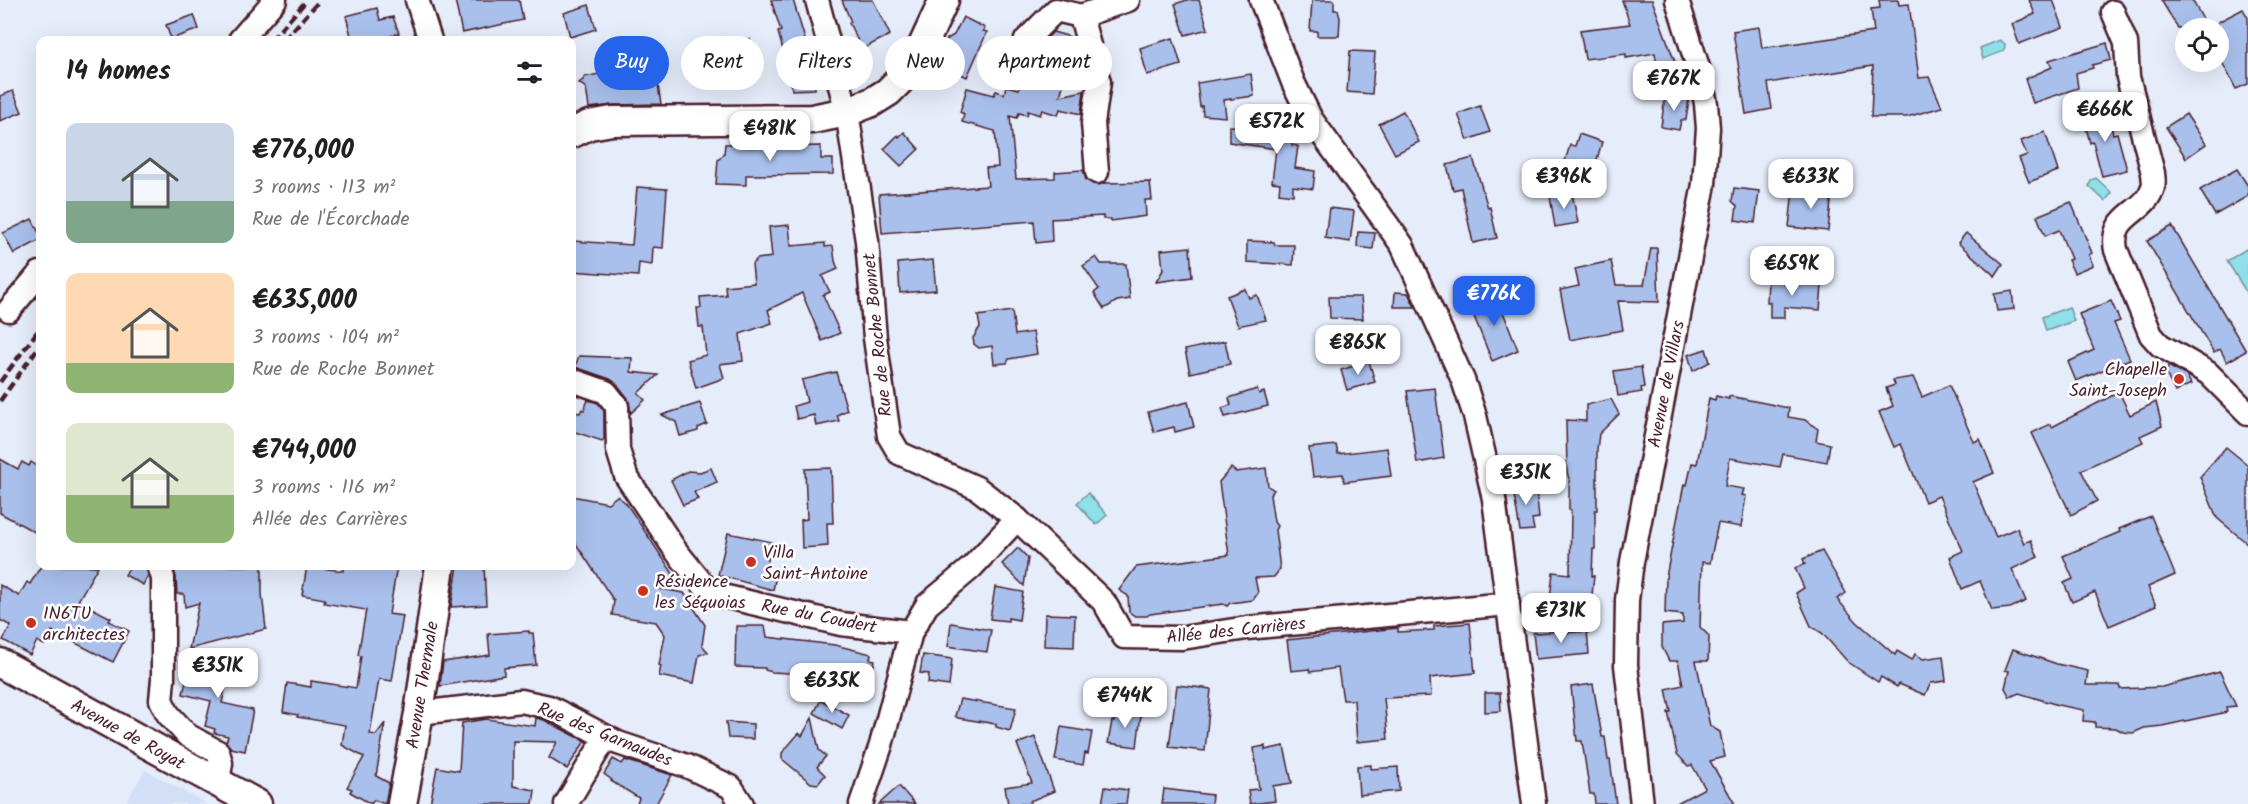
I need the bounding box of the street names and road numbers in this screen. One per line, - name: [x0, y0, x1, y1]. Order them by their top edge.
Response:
- street label: Rue de Roche Bonnet: [855, 251, 902, 418]
- street label: Avenue de Villars: [1641, 318, 1694, 450]
- street label: Rue du Coudert: [759, 592, 880, 643]
- street label: Allée des Carrières: [1165, 610, 1308, 653]
- street label: Avenue Thermale: [399, 619, 448, 751]
- street label: Avenue de Royat: [65, 692, 191, 779]
- street label: Rue des Garnaudes: [533, 695, 677, 776]

